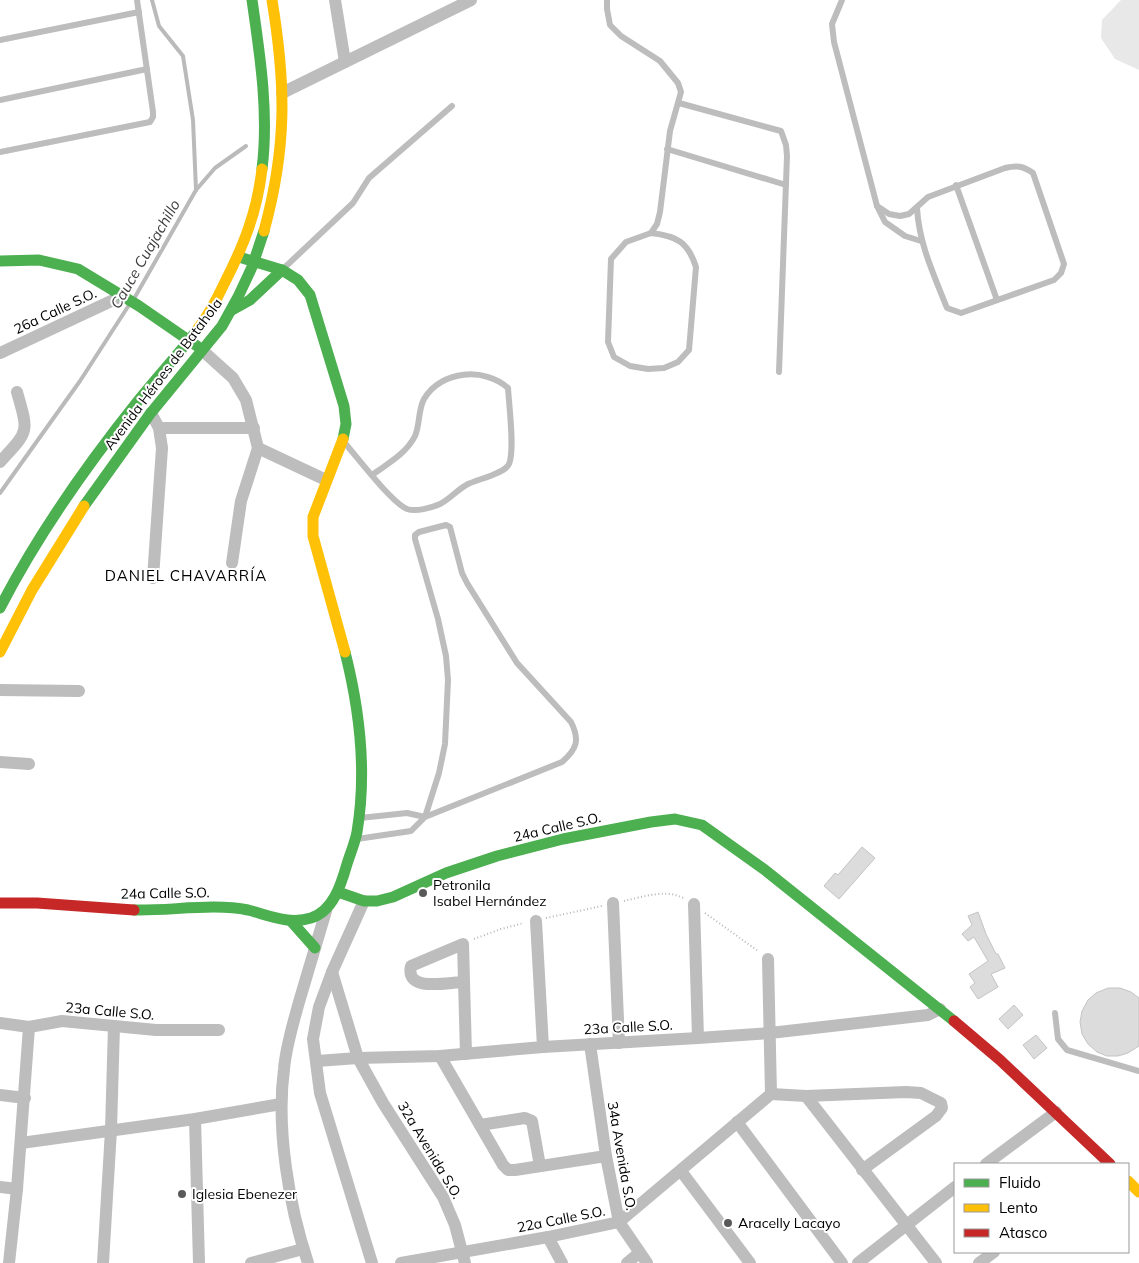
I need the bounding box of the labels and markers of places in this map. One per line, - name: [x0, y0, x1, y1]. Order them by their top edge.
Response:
- place label: Petronila Isabel Hernández: [433, 876, 546, 910]
- marker: Petronila Isabel Hernández: [417, 887, 429, 899]
- place label: Iglesia Ebenezer: [192, 1185, 298, 1203]
- marker: Iglesia Ebenezer: [176, 1188, 188, 1200]
- place label: Aracelly Lacayo: [738, 1214, 840, 1232]
- marker: Aracelly Lacayo: [722, 1217, 734, 1229]

